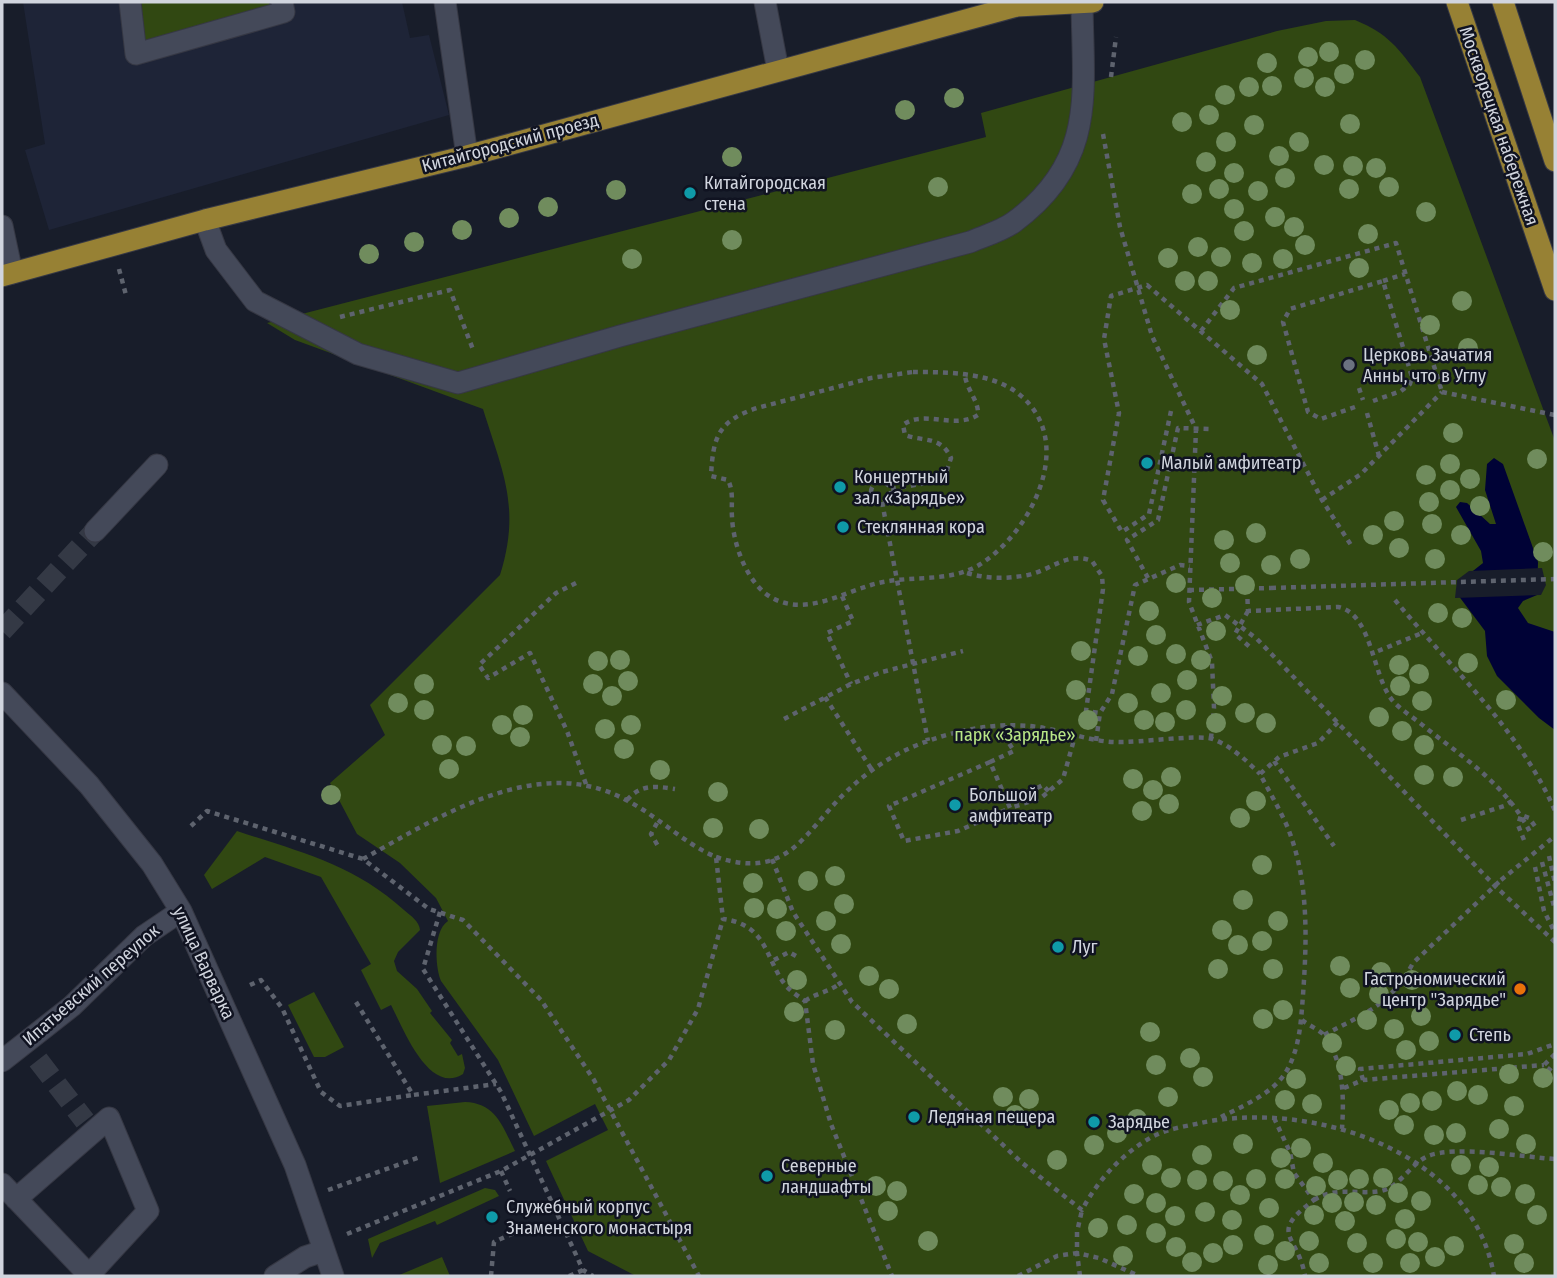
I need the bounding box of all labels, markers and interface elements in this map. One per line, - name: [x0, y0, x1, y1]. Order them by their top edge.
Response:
- street label: Москворецкая набережная: [1455, 24, 1543, 228]
- street label: Китайгородский проезд: [419, 109, 601, 177]
- place label: Китайгородская стена: [704, 172, 826, 215]
- marker: Китайгородская стена: [682, 185, 698, 201]
- place label: Церковь Зачатия Анны, что в Углу: [1363, 344, 1492, 387]
- marker: Церковь Зачатия Анны, что в Углу: [1341, 357, 1357, 373]
- place label: Малый амфитеатр: [1161, 452, 1301, 474]
- marker: Малый амфитеатр: [1139, 455, 1155, 471]
- place label: Концертный зал «Зарядье»: [854, 466, 965, 509]
- marker: Концертный зал «Зарядье»: [832, 479, 848, 495]
- place label: Стеклянная кора: [857, 516, 985, 538]
- marker: Стеклянная кора: [835, 519, 851, 535]
- park label: парк «Зарядье»: [954, 724, 1076, 746]
- place label: Большой амфитеатр: [969, 784, 1053, 827]
- marker: Большой амфитеатр: [947, 797, 963, 813]
- street label: улица Варварка: [168, 903, 240, 1023]
- street label: Ипатьевский переулок: [18, 919, 164, 1050]
- place label: Луг: [1072, 936, 1098, 958]
- marker: Луг: [1050, 939, 1066, 955]
- place label: Гастрономический центр "Зарядье": [1364, 968, 1506, 1011]
- marker: Гастрономический центр "Зарядье": [1512, 981, 1528, 997]
- place label: Степь: [1469, 1024, 1511, 1046]
- marker: Степь: [1447, 1027, 1463, 1043]
- place label: Ледяная пещера: [928, 1106, 1055, 1128]
- marker: Ледяная пещера: [906, 1109, 922, 1125]
- place label: Зарядье: [1108, 1111, 1170, 1133]
- marker: Зарядье: [1086, 1114, 1102, 1130]
- place label: Северные ландшафты: [781, 1155, 872, 1198]
- marker: Северные ландшафты: [759, 1168, 775, 1184]
- place label: Служебный корпус Знаменского монастыря: [506, 1196, 692, 1239]
- marker: Служебный корпус Знаменского монастыря: [484, 1209, 500, 1225]

